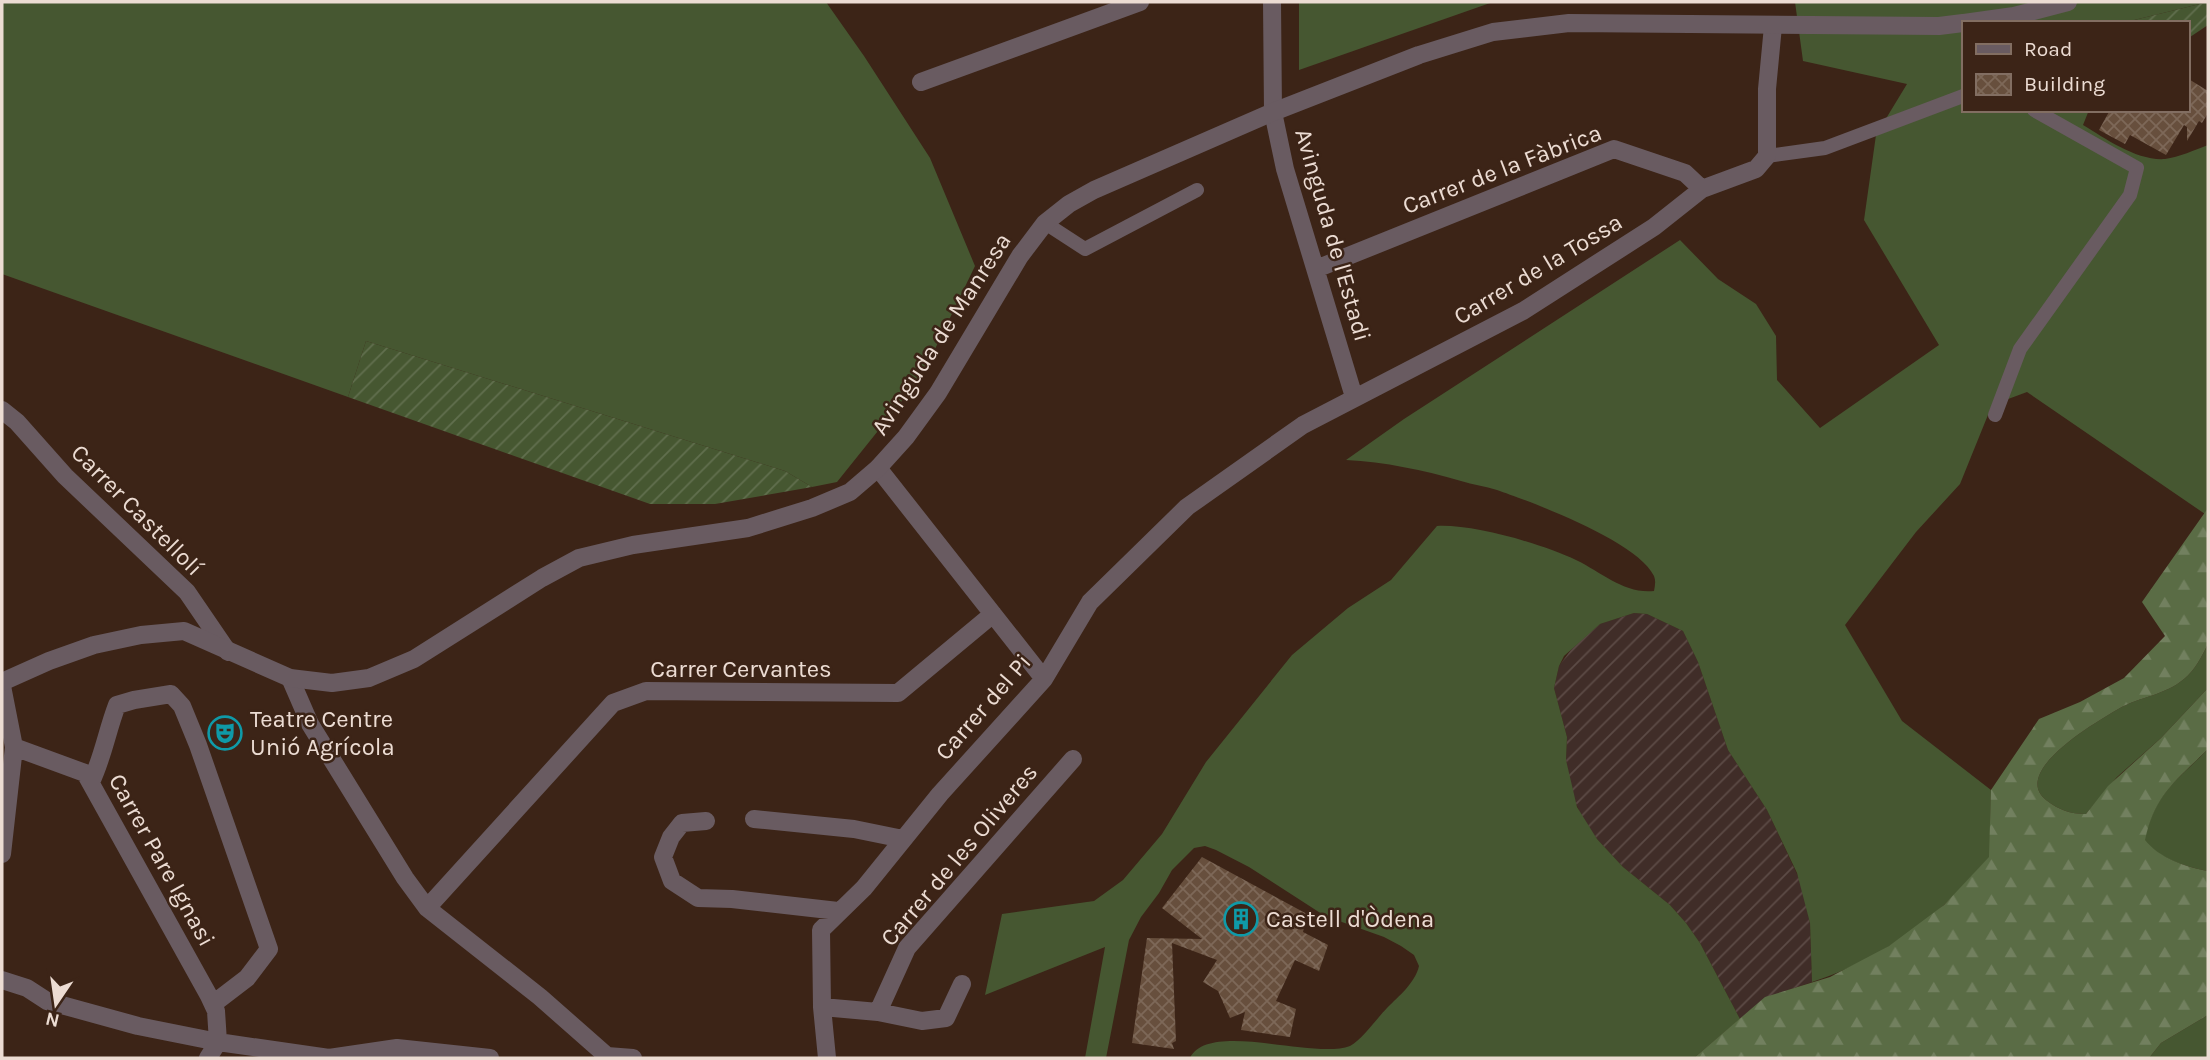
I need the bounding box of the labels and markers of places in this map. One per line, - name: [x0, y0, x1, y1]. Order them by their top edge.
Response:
- place label: Teatre Centre Unió Agrícola: [250, 705, 395, 761]
- theatre icon: Teatre Centre Unió Agrícola: [206, 714, 244, 752]
- building icon: Castell d'Òdena: [1222, 900, 1260, 938]
- place label: Castell d'Òdena: [1266, 905, 1434, 933]

